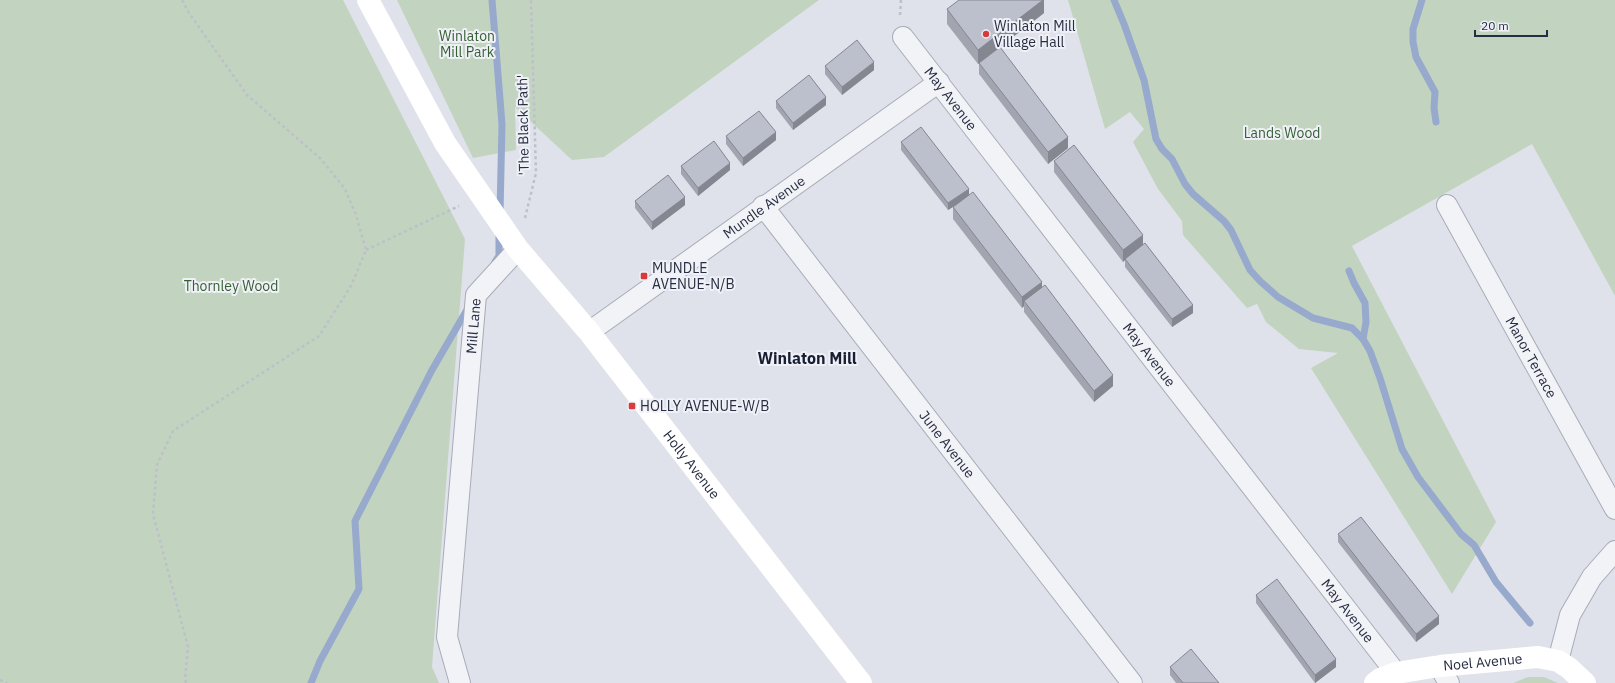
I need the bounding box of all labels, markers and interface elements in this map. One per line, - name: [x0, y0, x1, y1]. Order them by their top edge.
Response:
- scale bar: [1475, 12, 1547, 38]
- place label: Winlaton Mill Village Hall: [994, 17, 1076, 51]
- text: 20 m: [1481, 18, 1509, 33]
- park label: Winlaton Mill Park: [439, 27, 495, 61]
- marker: Winlaton Mill Village Hall: [981, 29, 991, 39]
- street label: May Avenue: [920, 63, 981, 134]
- street label: 'The Black Path': [513, 75, 533, 175]
- park label: Lands Wood: [1244, 124, 1320, 142]
- street label: Mundle Avenue: [719, 171, 809, 243]
- place label: MUNDLE AVENUE-N/B: [652, 259, 735, 293]
- marker: MUNDLE AVENUE-N/B: [639, 271, 649, 281]
- park label: Thornley Wood: [184, 277, 278, 295]
- street label: Mill Lane: [462, 297, 485, 355]
- street label: Manor Terrace: [1501, 313, 1561, 401]
- street label: May Avenue: [1119, 319, 1180, 390]
- district label: Winlaton Mill: [757, 348, 857, 368]
- place label: HOLLY AVENUE-W/B: [640, 397, 769, 415]
- marker: HOLLY AVENUE-W/B: [627, 401, 637, 411]
- street label: June Avenue: [915, 407, 979, 482]
- street label: Holly Avenue: [659, 427, 724, 503]
- street label: May Avenue: [1317, 575, 1378, 647]
- street label: Noel Avenue: [1442, 649, 1523, 675]

